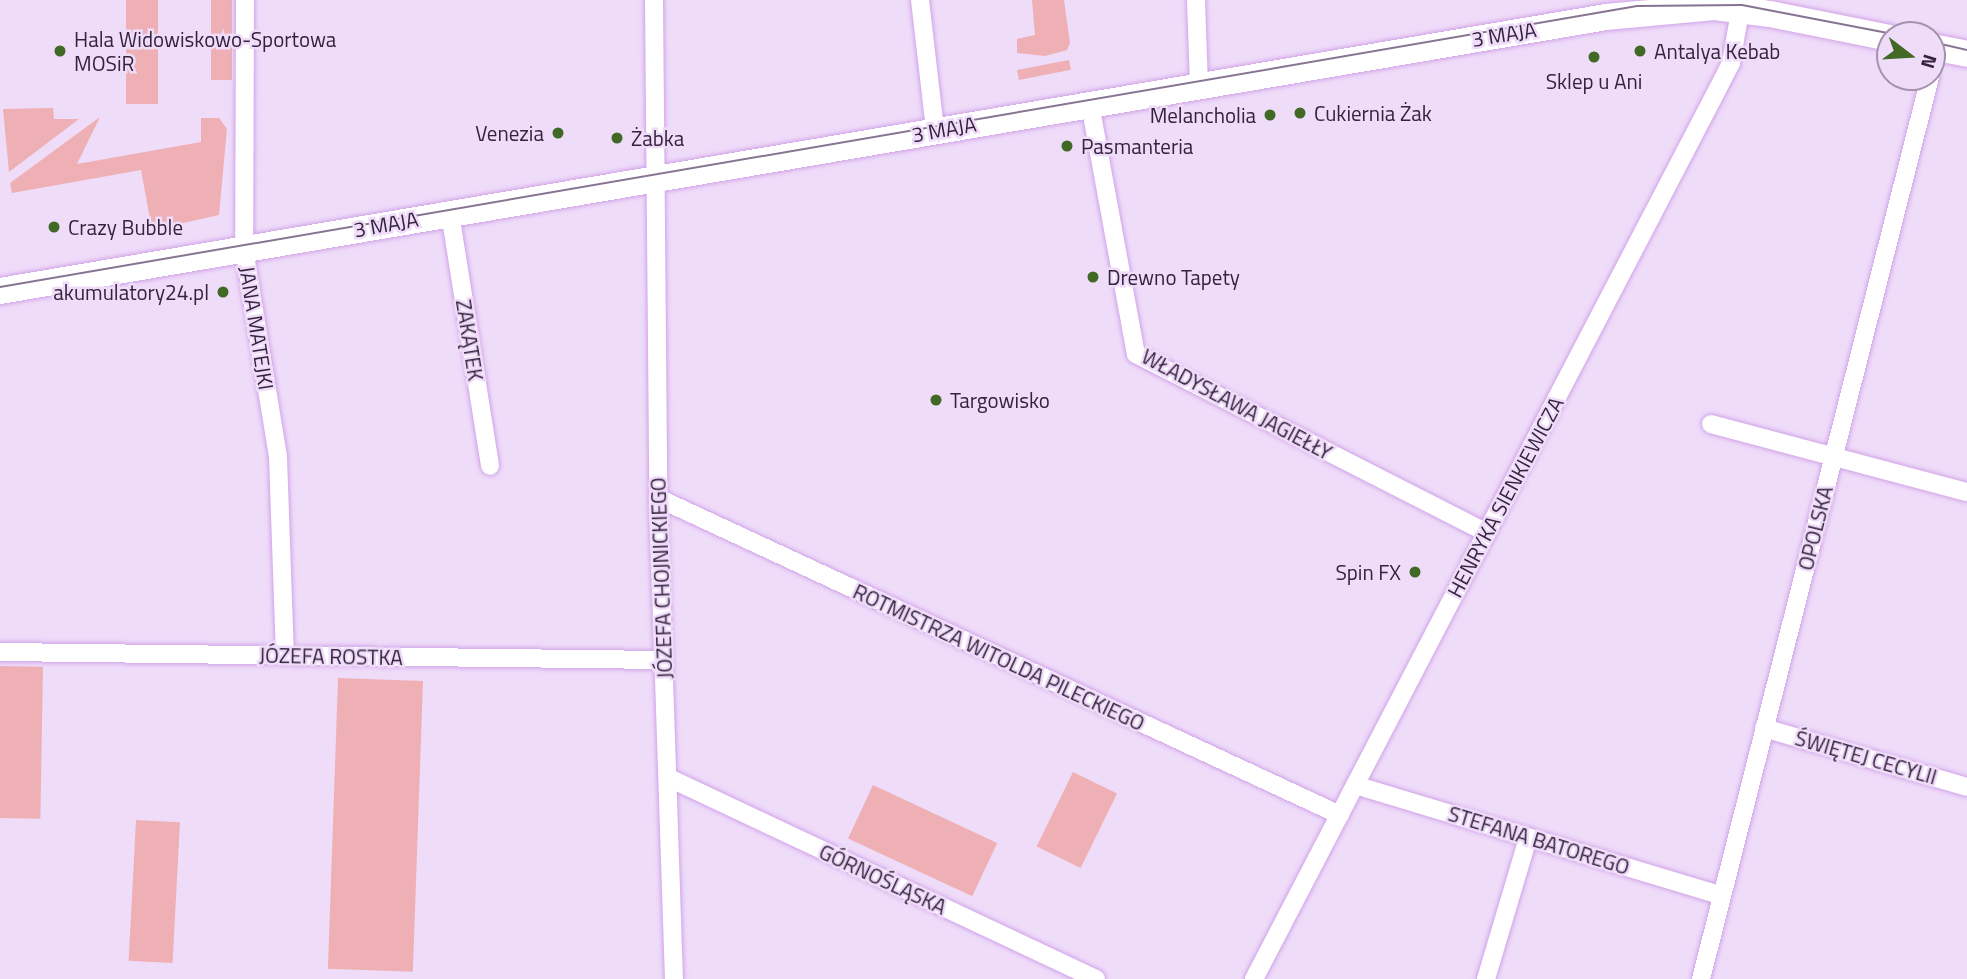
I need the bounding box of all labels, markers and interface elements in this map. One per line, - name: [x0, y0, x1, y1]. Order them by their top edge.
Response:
- street label: 3 MAJA: [1470, 16, 1538, 52]
- north arrow: [1876, 21, 1946, 91]
- place label: Hala Widowiskowo-Sportowa MOSiR: [74, 26, 336, 76]
- place label: Antalya Kebab: [1654, 38, 1780, 64]
- marker: Hala Widowiskowo-Sportowa MOSiR: [52, 43, 68, 59]
- marker: Antalya Kebab: [1632, 43, 1648, 59]
- marker: Sklep u Ani: [1586, 49, 1602, 65]
- text: N: [1914, 51, 1945, 72]
- place label: Sklep u Ani: [1546, 68, 1642, 94]
- place label: Cukiernia Żak: [1314, 100, 1432, 126]
- place label: Melancholia: [1150, 102, 1256, 128]
- marker: Cukiernia Żak: [1292, 105, 1308, 121]
- marker: Melancholia: [1262, 107, 1278, 123]
- street label: 3 MAJA: [910, 111, 978, 147]
- place label: Venezia: [475, 120, 544, 146]
- marker: Venezia: [550, 125, 566, 141]
- place label: Żabka: [631, 125, 684, 151]
- marker: Żabka: [609, 130, 625, 146]
- place label: Pasmanteria: [1081, 133, 1193, 159]
- marker: Pasmanteria: [1059, 138, 1075, 154]
- street label: 3 MAJA: [352, 206, 420, 242]
- place label: Crazy Bubble: [68, 214, 183, 240]
- marker: Crazy Bubble: [46, 219, 62, 235]
- street label: JANA MATEJKI: [235, 264, 279, 392]
- place label: Drewno Tapety: [1107, 264, 1240, 290]
- marker: Drewno Tapety: [1085, 269, 1101, 285]
- place label: akumulatory24.pl: [53, 279, 209, 305]
- marker: akumulatory24.pl: [215, 284, 231, 300]
- street label: ZAKĄTEK: [451, 298, 489, 382]
- street label: WŁADYSŁAWA JAGIEŁŁY: [1138, 343, 1336, 465]
- place label: Targowisko: [950, 387, 1050, 413]
- marker: Targowisko: [928, 392, 944, 408]
- street label: HENRYKA SIENKIEWICZA: [1442, 393, 1568, 601]
- street label: JÓZEFA CHOJNICKIEGO: [645, 477, 677, 679]
- street label: OPOLSKA: [1792, 483, 1838, 573]
- place label: Spin FX: [1335, 559, 1401, 585]
- marker: Spin FX: [1407, 564, 1423, 580]
- street label: ROTMISTRZA WITOLDA PILECKIEGO: [849, 578, 1149, 736]
- street label: JÓZEFA ROSTKA: [259, 642, 403, 670]
- street label: ŚWIĘTEJ CECYLII: [1792, 725, 1940, 789]
- street label: STEFANA BATOREGO: [1445, 800, 1633, 880]
- street label: GÓRNOŚLĄSKA: [815, 839, 951, 919]

